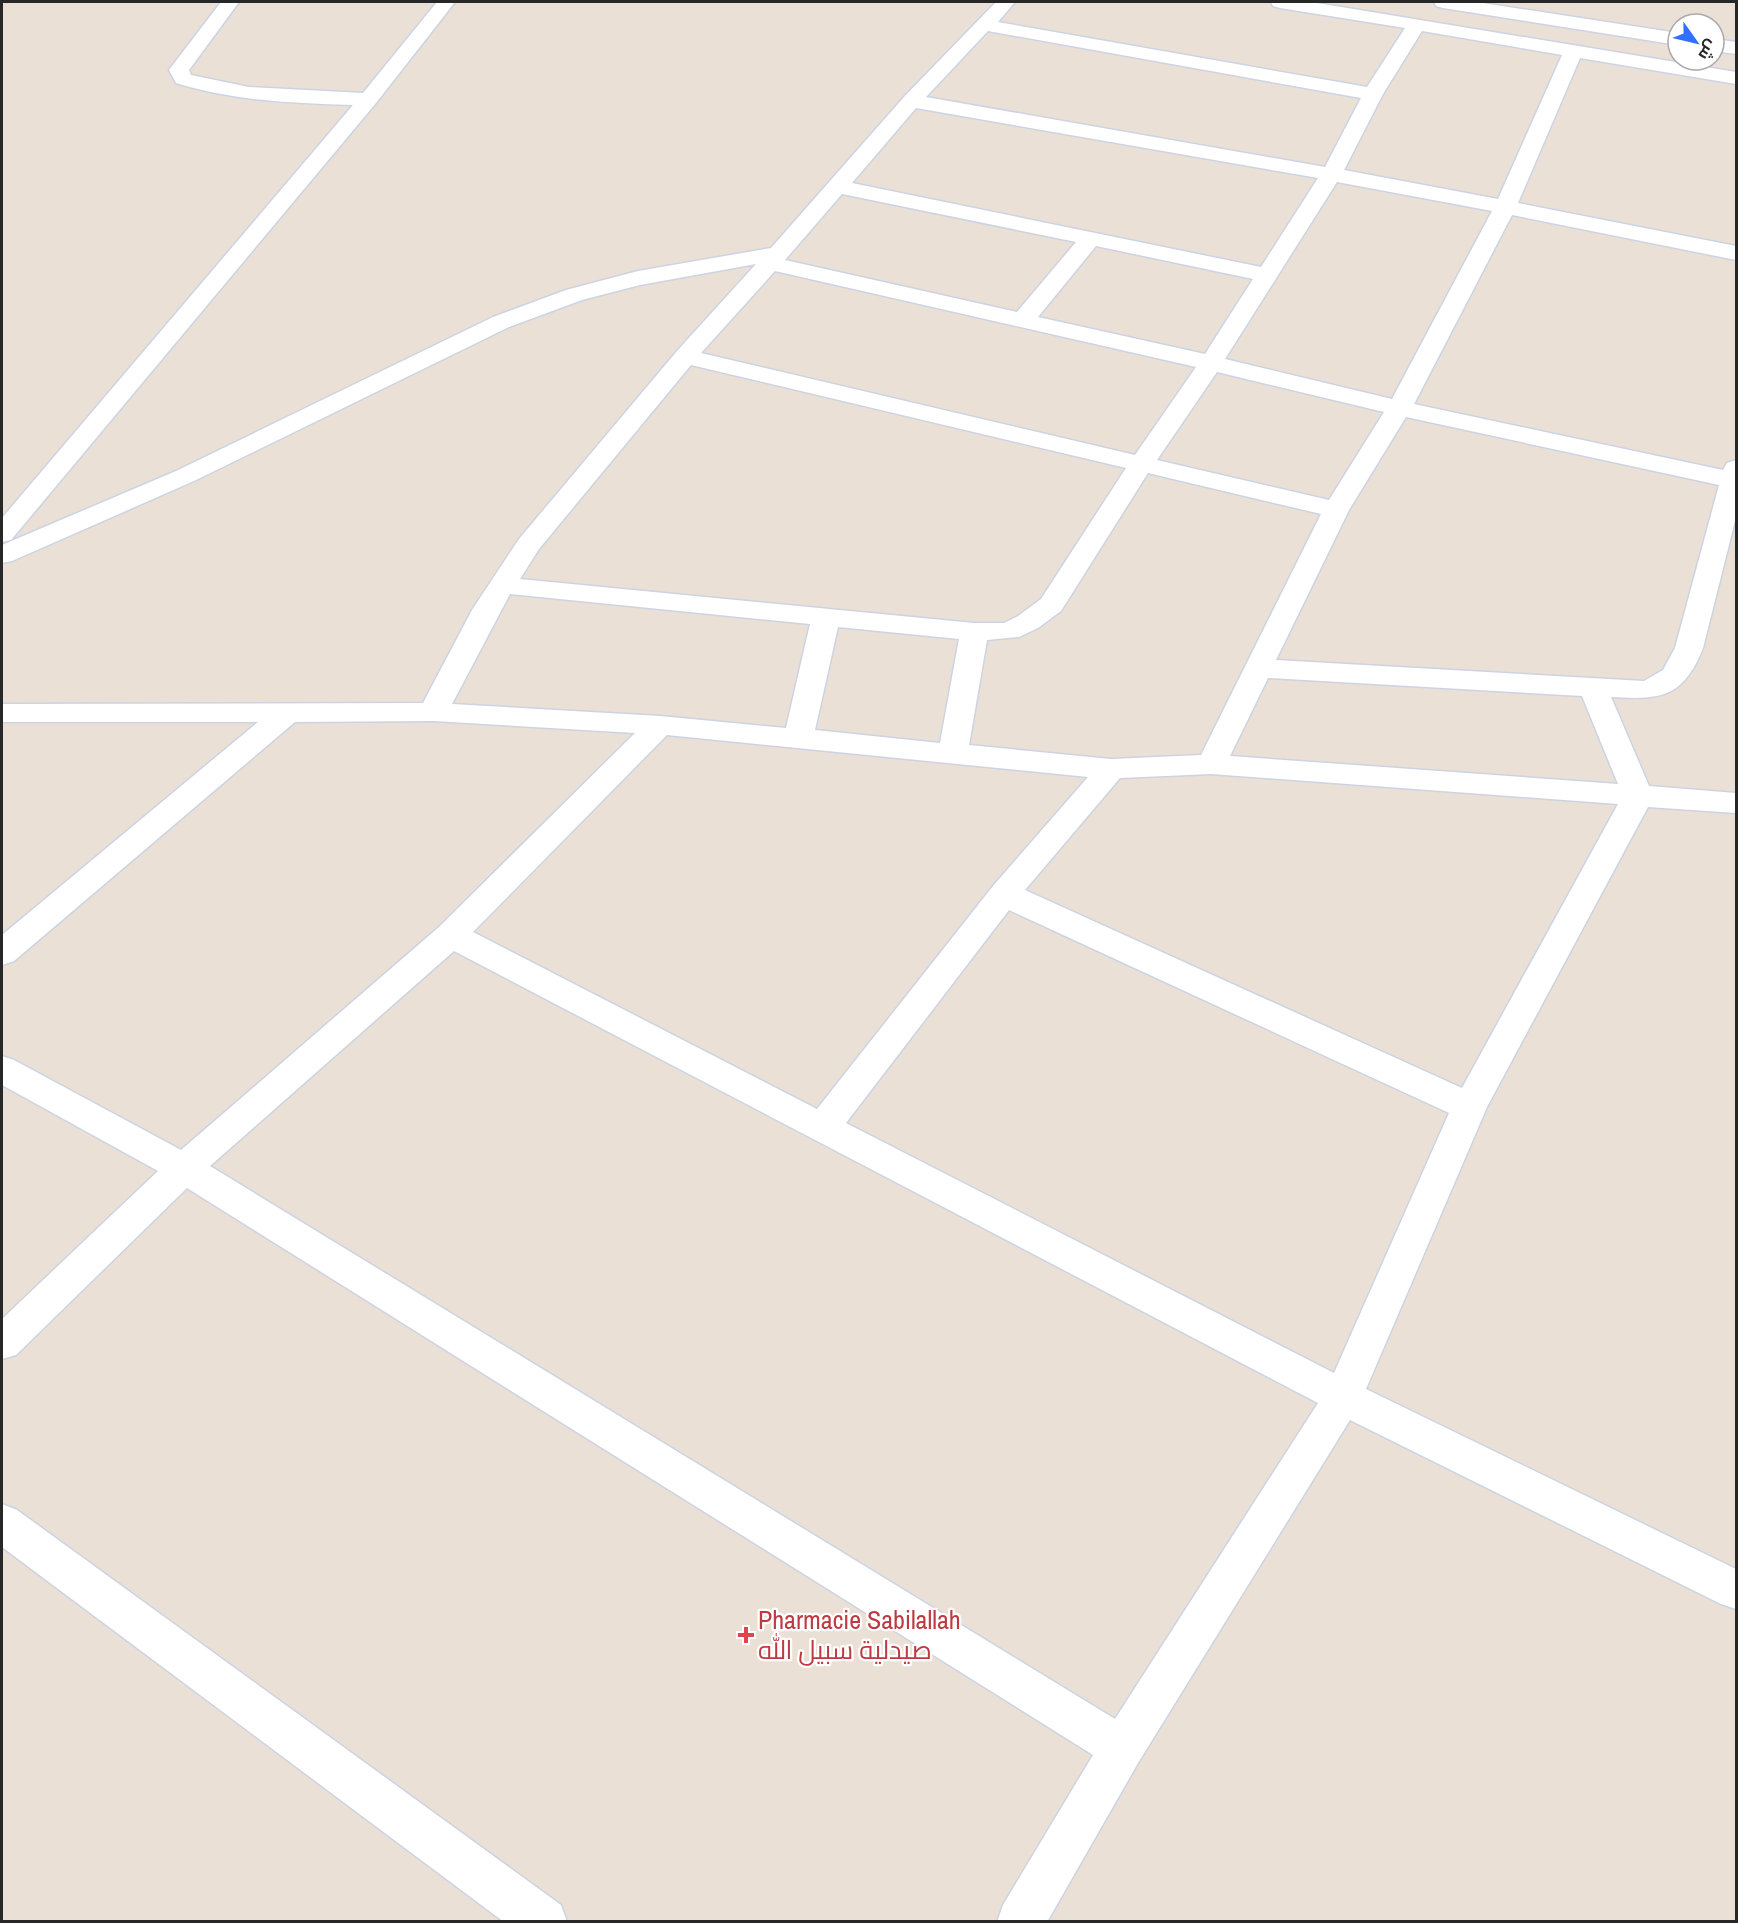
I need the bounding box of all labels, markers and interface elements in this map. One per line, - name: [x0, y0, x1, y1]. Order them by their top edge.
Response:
- north arrow: [1666, 12, 1726, 72]
- text: ش: [1694, 36, 1723, 65]
- place label: Pharmacie Sabilallah صيدلية سبيل الله: [758, 1602, 961, 1667]
- marker: Pharmacie Sabilallah صيدلية سبيل الله: [739, 1628, 753, 1642]

